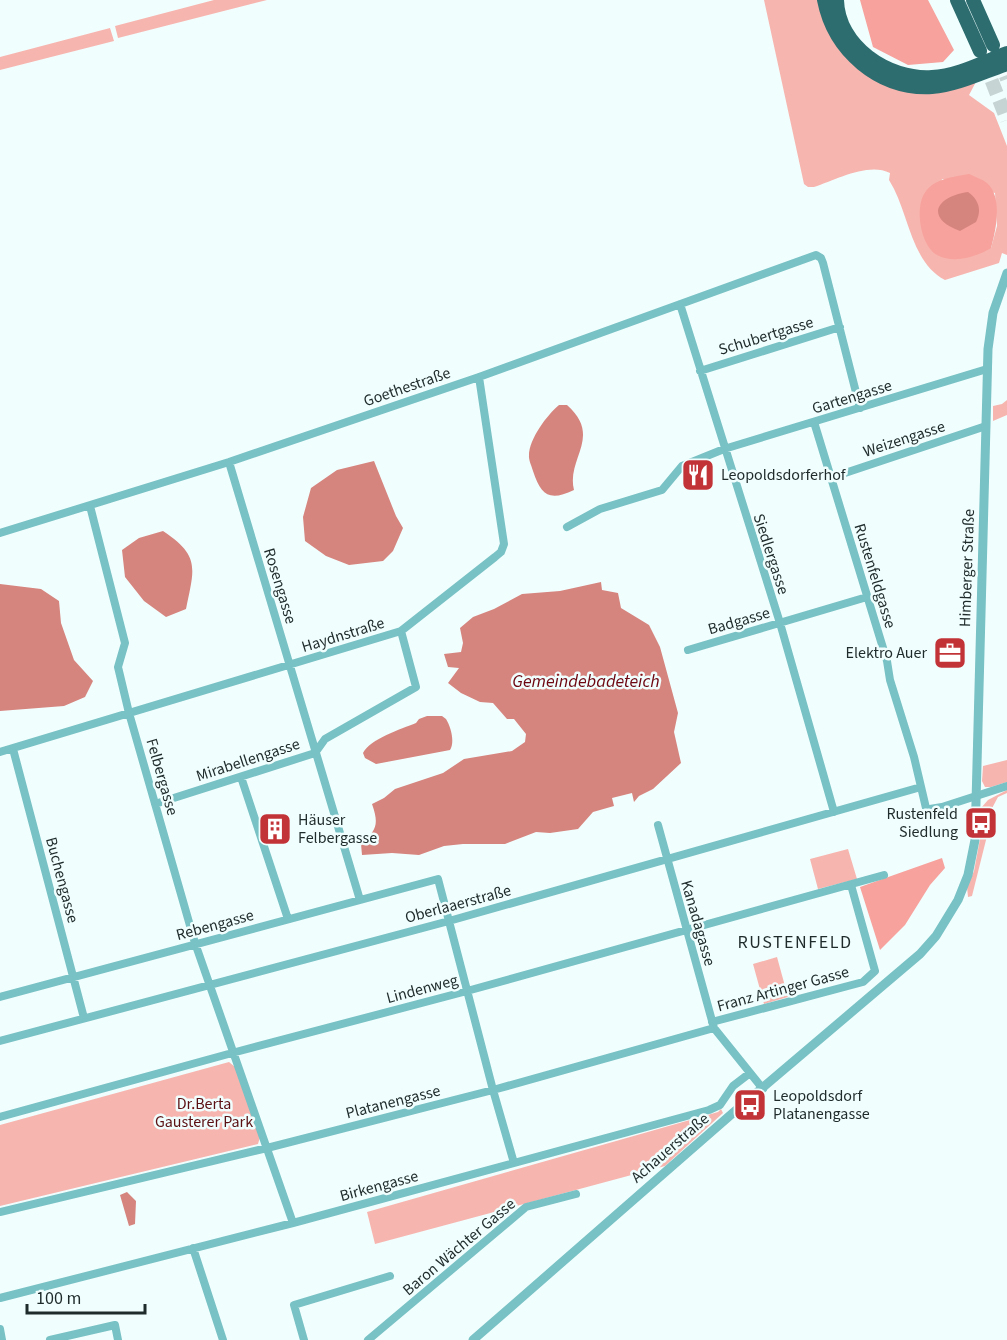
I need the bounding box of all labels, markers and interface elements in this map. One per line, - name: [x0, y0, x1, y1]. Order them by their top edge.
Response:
- street label: Schubertgasse: [716, 311, 816, 361]
- street label: Goethestraße: [361, 362, 453, 412]
- street label: Gartengasse: [809, 374, 895, 420]
- street label: Weizengasse: [860, 415, 948, 463]
- restaurant icon: Leopoldsdorferhof: [680, 457, 716, 493]
- place label: Leopoldsdorferhof: [721, 464, 847, 486]
- street label: Himberger Straße: [954, 508, 980, 628]
- street label: Siedlergasse: [748, 511, 794, 597]
- street label: Rustenfeldgasse: [849, 521, 901, 631]
- street label: Rosengasse: [258, 545, 302, 627]
- street label: Badgasse: [705, 602, 773, 640]
- street label: Haydnstraße: [299, 612, 387, 658]
- office icon: Elektro Auer: [932, 635, 968, 671]
- place label: Elektro Auer: [846, 642, 927, 664]
- water label: Gemeindebadeteich: [512, 669, 660, 694]
- street label: Mirabellengasse: [193, 733, 303, 787]
- street label: Felbergasse: [141, 736, 183, 818]
- place label: Rustenfeld Siedlung: [887, 803, 958, 843]
- bus stop icon: Rustenfeld Siedlung: [963, 805, 999, 841]
- place label: Häuser Felbergasse: [298, 809, 377, 849]
- building icon: Häuser Felbergasse: [257, 811, 293, 847]
- street label: Buchengasse: [40, 835, 84, 925]
- street label: Kanadagasse: [675, 878, 721, 969]
- street label: Oberlaaerstraße: [403, 879, 513, 929]
- street label: Rebengasse: [174, 904, 256, 946]
- district label: RUSTENFELD: [738, 930, 852, 955]
- street label: Franz Artinger Gasse: [715, 961, 851, 1017]
- street label: Lindenweg: [384, 969, 460, 1009]
- street label: Platanengasse: [343, 1080, 443, 1124]
- place label: Leopoldsdorf Platanengasse: [773, 1085, 870, 1125]
- bus stop icon: Leopoldsdorf Platanengasse: [732, 1087, 768, 1123]
- park label: Dr.Berta Gausterer Park: [155, 1093, 253, 1133]
- street label: Achauerstraße: [626, 1108, 714, 1188]
- street label: Birkengasse: [337, 1165, 421, 1207]
- street label: Baron Wächter Gasse: [398, 1193, 520, 1301]
- scale bar: [27, 1277, 146, 1315]
- text: 100 m: [36, 1286, 81, 1311]

